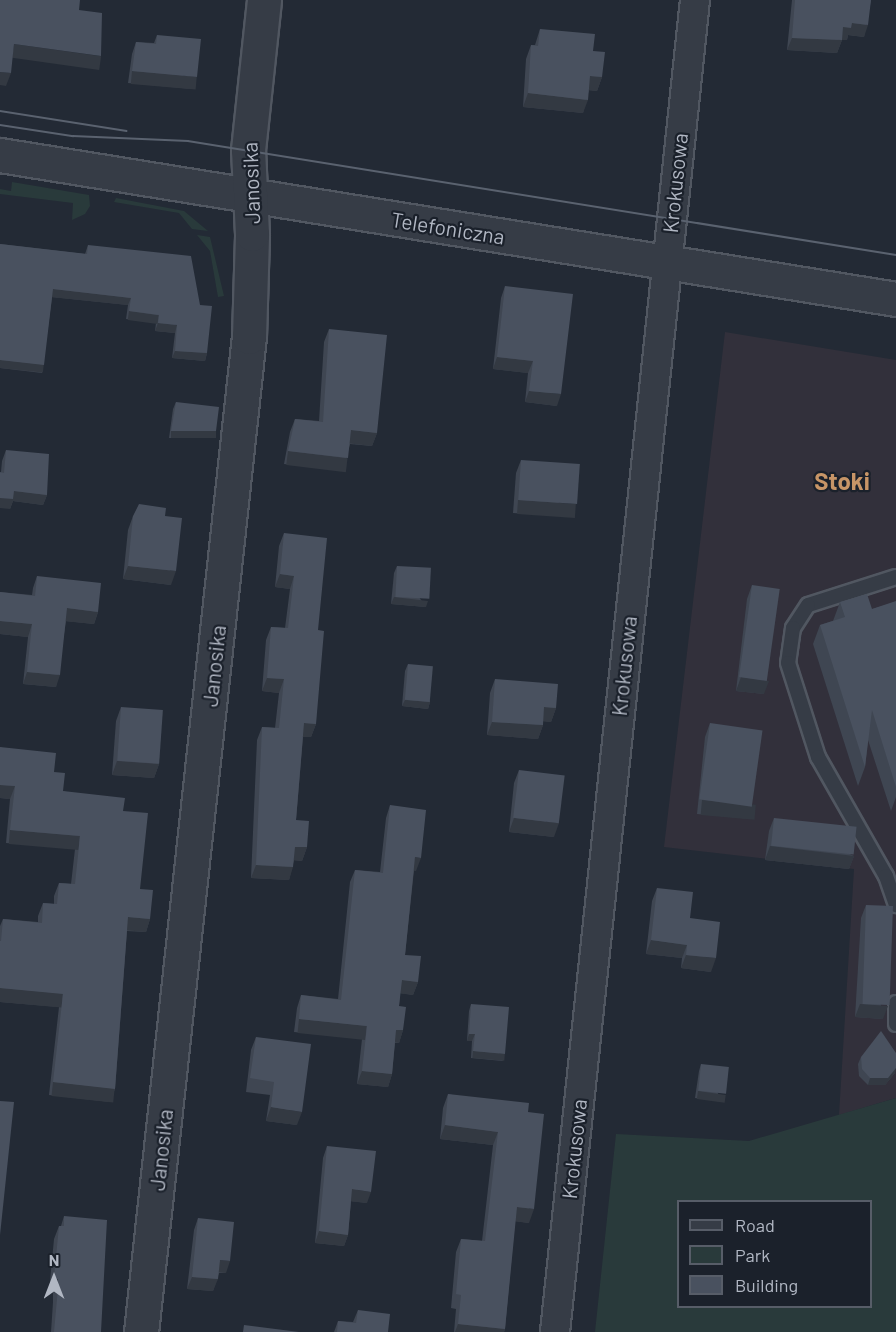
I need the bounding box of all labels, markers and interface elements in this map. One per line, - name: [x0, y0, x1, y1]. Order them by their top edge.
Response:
- street label: Krokusowa: [657, 132, 693, 234]
- street label: Janosika: [237, 142, 265, 224]
- street label: Telefoniczna: [389, 207, 507, 249]
- district label: Stoki: [814, 467, 870, 495]
- street label: Krokusowa: [606, 615, 642, 717]
- street label: Janosika: [197, 624, 231, 708]
- street label: Krokusowa: [556, 1098, 592, 1200]
- street label: Janosika: [144, 1108, 178, 1192]
- legend: [677, 1200, 872, 1308]
- text: Road: [735, 1214, 775, 1236]
- text: Park: [735, 1244, 770, 1266]
- north arrow: [24, 1248, 84, 1308]
- text: N: [49, 1250, 59, 1269]
- text: Building: [735, 1274, 798, 1296]

